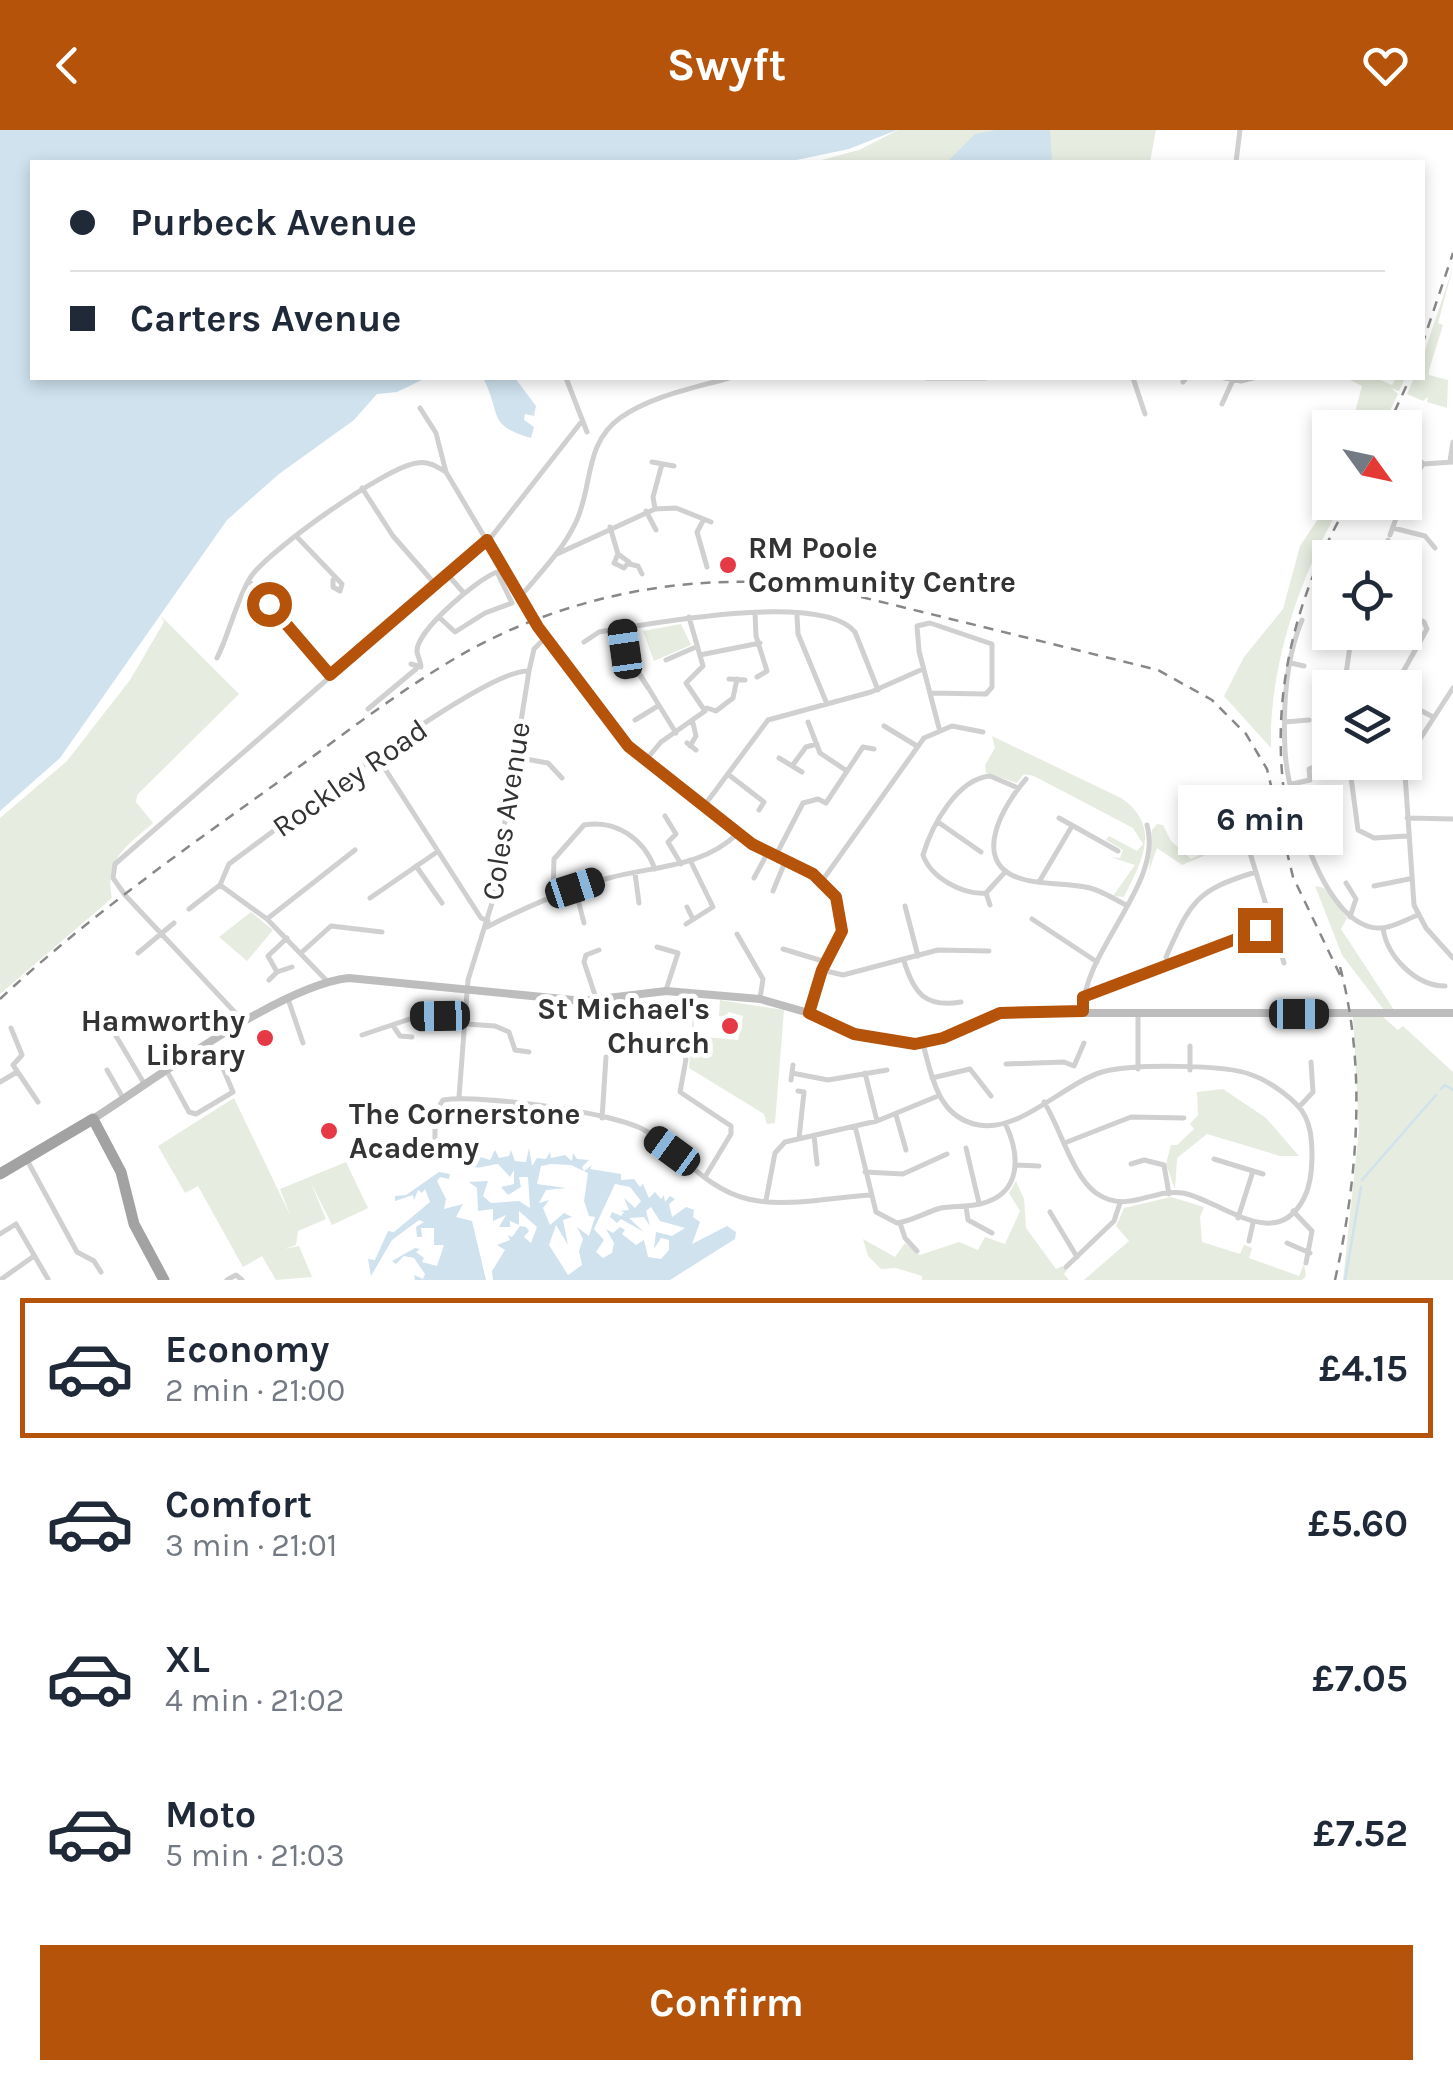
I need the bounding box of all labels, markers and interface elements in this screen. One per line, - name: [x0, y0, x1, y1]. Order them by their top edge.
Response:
- icon: back: [40, 38, 95, 93]
- icon: heart: [1358, 38, 1413, 93]
- text: Swyft: [667, 39, 786, 91]
- text: Purbeck Avenue: [130, 200, 417, 245]
- text: Carters Avenue: [130, 296, 401, 341]
- north arrow: [1312, 410, 1422, 520]
- map controls: [1312, 410, 1422, 780]
- place label: RM Poole Community Centre: [748, 530, 1016, 600]
- button: locate: [1312, 540, 1422, 650]
- marker: RM Poole Community Centre: [717, 554, 739, 576]
- route start: [247, 582, 292, 627]
- car: [606, 617, 644, 681]
- button: layers: [1312, 670, 1422, 780]
- street label: Rockley Road: [265, 711, 435, 845]
- street label: Coles Avenue: [474, 719, 538, 903]
- callout: 6 min: [1178, 785, 1342, 855]
- text: 6 min: [1216, 801, 1305, 838]
- car: [542, 864, 608, 912]
- route end: [1238, 908, 1283, 953]
- place label: St Michael's Church: [537, 991, 710, 1061]
- car: [1269, 999, 1329, 1029]
- car: [410, 1000, 470, 1032]
- place label: Hamworthy Library: [81, 1003, 245, 1073]
- marker: St Michael's Church: [719, 1015, 741, 1037]
- marker: Hamworthy Library: [254, 1027, 276, 1049]
- place label: The Cornerstone Academy: [349, 1096, 580, 1166]
- marker: The Cornerstone Academy: [318, 1120, 340, 1142]
- car: [639, 1121, 705, 1181]
- icon: car: [45, 1323, 135, 1413]
- text: Economy: [165, 1327, 329, 1372]
- text: £4.15: [1319, 1346, 1408, 1391]
- text: 2 min · 21:00: [165, 1372, 345, 1409]
- icon: car: [45, 1478, 135, 1568]
- text: Comfort: [165, 1482, 312, 1527]
- text: £5.60: [1308, 1501, 1408, 1546]
- text: 3 min · 21:01: [165, 1527, 337, 1564]
- icon: car: [45, 1633, 135, 1723]
- text: XL: [165, 1637, 210, 1682]
- text: £7.05: [1312, 1656, 1408, 1701]
- text: 4 min · 21:02: [165, 1682, 344, 1719]
- icon: car: [45, 1788, 135, 1878]
- text: Moto: [165, 1792, 256, 1837]
- text: £7.52: [1313, 1811, 1408, 1856]
- text: 5 min · 21:03: [165, 1837, 345, 1874]
- button: Confirm: [40, 1945, 1413, 2060]

